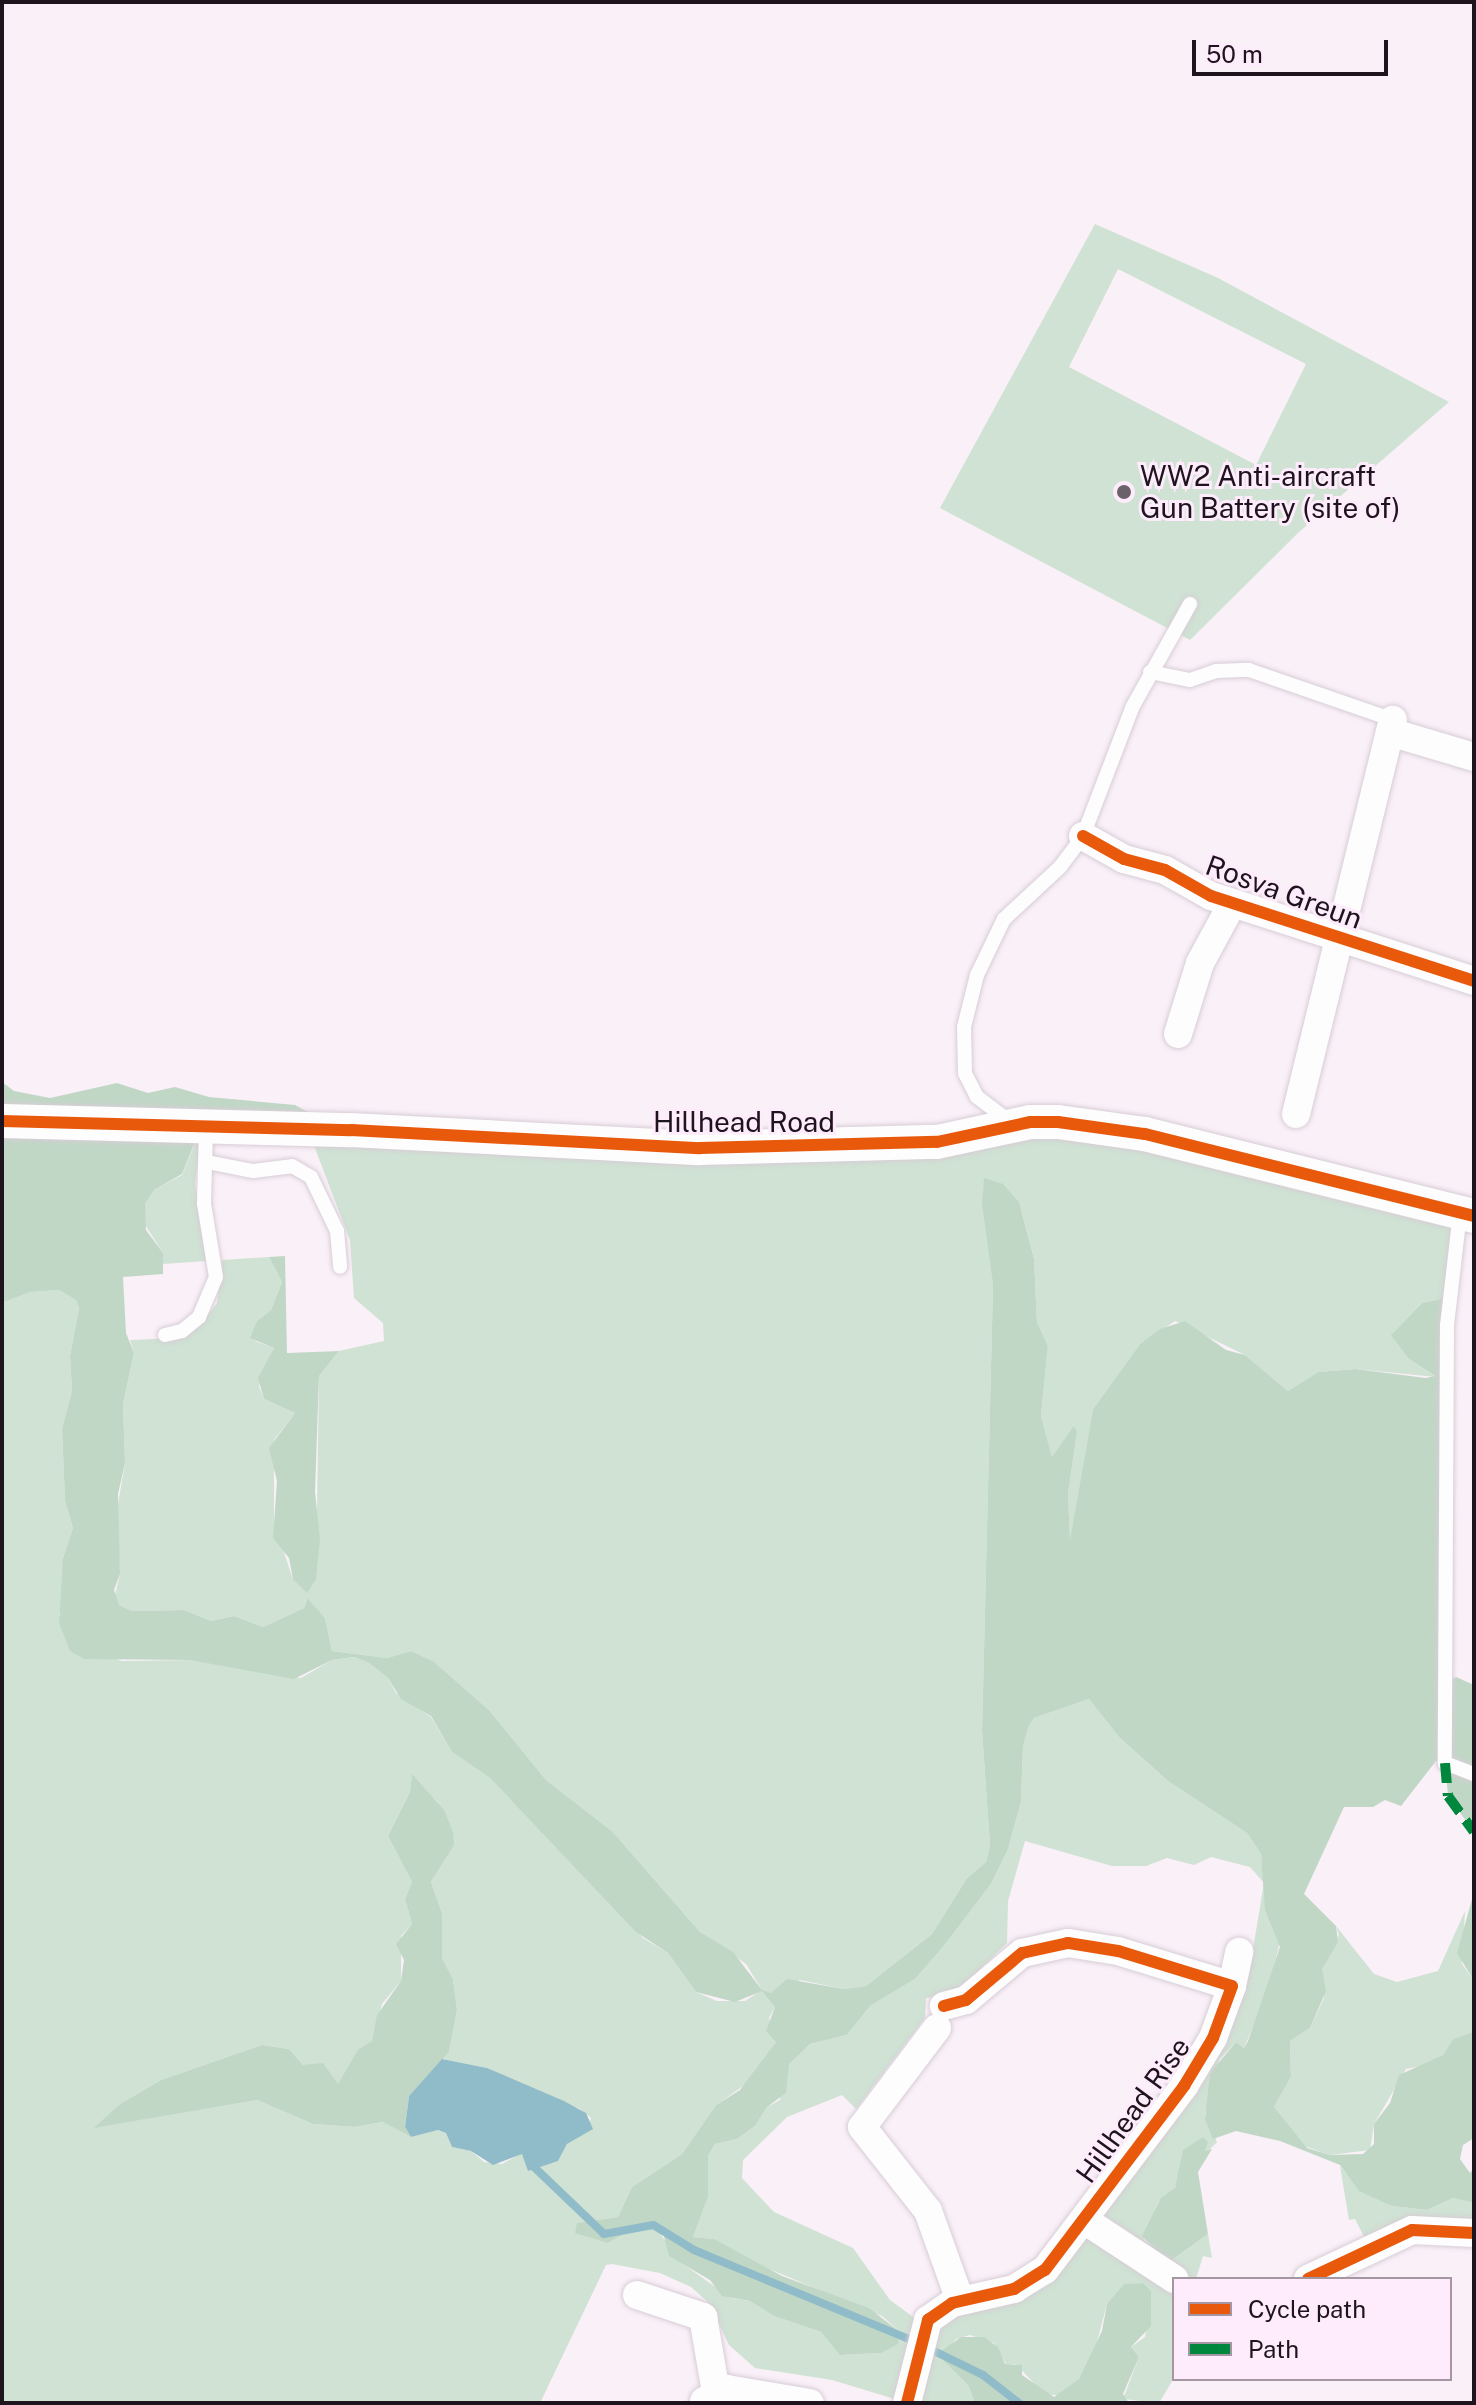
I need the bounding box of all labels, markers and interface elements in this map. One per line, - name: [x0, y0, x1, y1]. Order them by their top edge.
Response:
- scale bar: [1196, 24, 1392, 74]
- text: 50 m: [1206, 40, 1263, 68]
- place label: WW2 Anti-aircraft Gun Battery (site of): [1140, 459, 1401, 525]
- marker: WW2 Anti-aircraft Gun Battery (site of): [1115, 483, 1133, 501]
- street label: Rosva Greun: [1201, 848, 1367, 936]
- street label: Hillhead Road: [653, 1105, 835, 1139]
- street label: Hillhead Rise: [1069, 2031, 1197, 2189]
- legend: [1172, 2277, 1452, 2381]
- text: Cycle path: [1248, 2295, 1366, 2323]
- text: Path: [1248, 2335, 1299, 2363]

